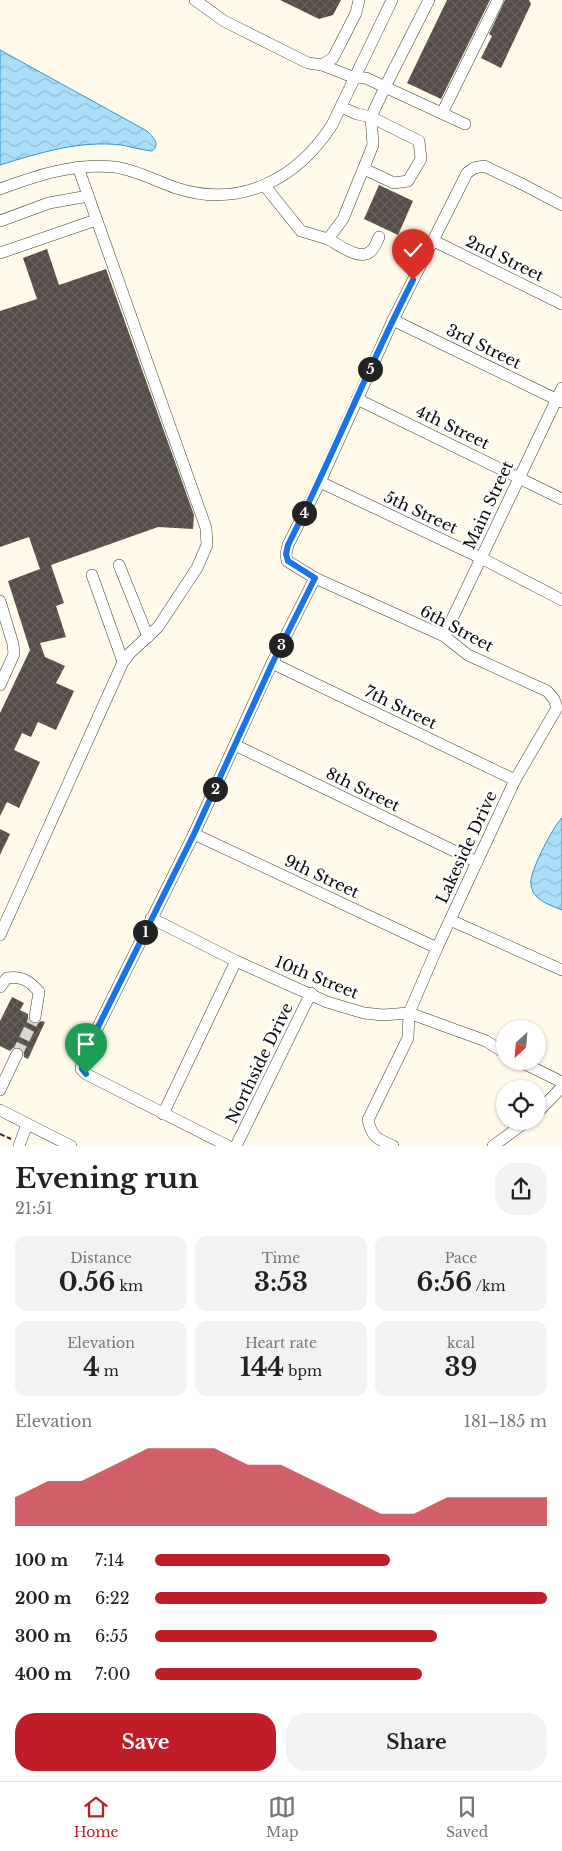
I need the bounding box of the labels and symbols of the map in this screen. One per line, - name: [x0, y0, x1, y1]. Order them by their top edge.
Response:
- pin: [392, 229, 434, 280]
- street label: 2nd Street: [463, 231, 547, 285]
- street label: 3rd Street: [443, 319, 525, 373]
- pin: 5: [358, 356, 382, 382]
- street label: 4th Street: [413, 401, 493, 453]
- street label: Main Street: [459, 457, 517, 553]
- street label: 5th Street: [381, 486, 461, 538]
- pin: 4: [292, 500, 316, 526]
- street label: 6th Street: [417, 600, 497, 656]
- pin: 3: [268, 632, 294, 658]
- street label: 7th Street: [362, 681, 440, 733]
- street label: 8th Street: [323, 763, 403, 815]
- pin: 2: [202, 776, 228, 802]
- street label: Lakeside Drive: [431, 788, 501, 906]
- street label: 9th Street: [281, 850, 363, 902]
- pin: 1: [132, 920, 158, 944]
- street label: 10th Street: [272, 951, 362, 1003]
- street label: Northside Drive: [221, 999, 297, 1127]
- north arrow: [496, 1020, 546, 1070]
- pin: [65, 1023, 107, 1074]

